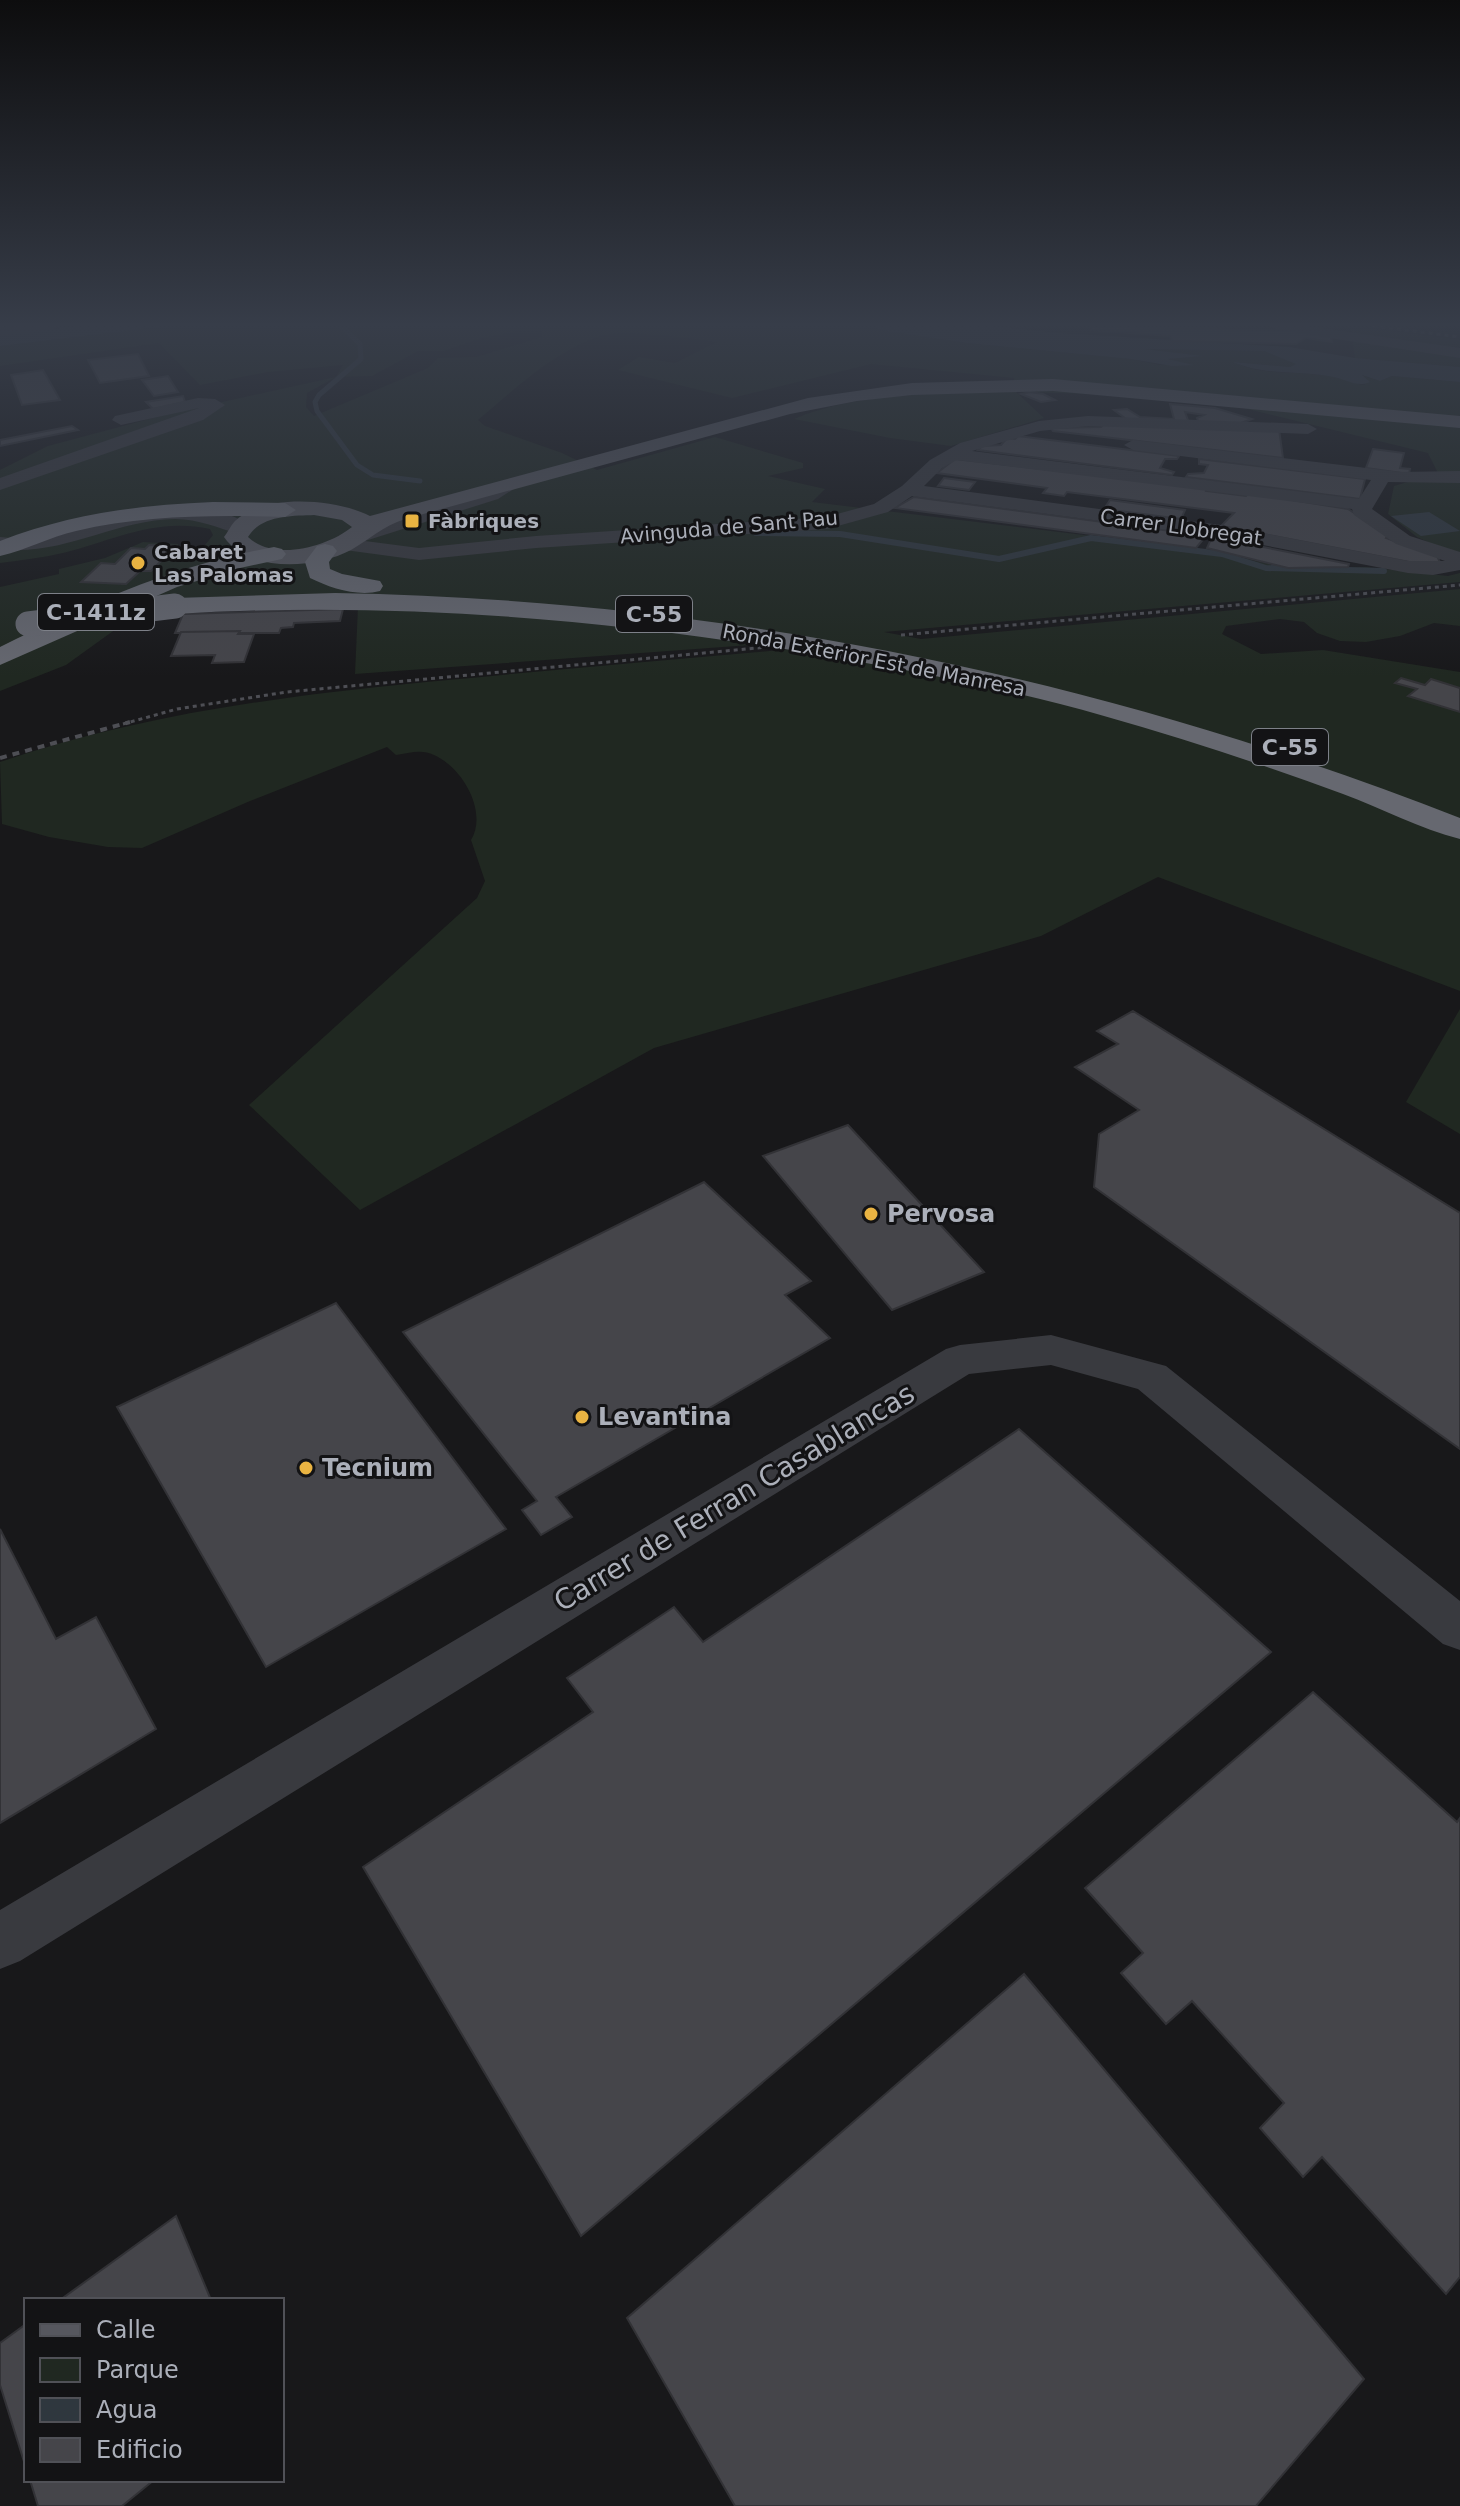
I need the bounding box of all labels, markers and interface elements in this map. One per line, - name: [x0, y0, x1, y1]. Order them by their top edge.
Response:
- street label: Carrer Llobregat: [1098, 504, 1264, 550]
- street label: Avinguda de Sant Pau: [619, 506, 839, 548]
- place label: Fàbriques: [428, 509, 539, 533]
- marker: Fàbriques: [403, 512, 421, 530]
- place label: Cabaret Las Palomas: [154, 540, 294, 587]
- marker: Cabaret Las Palomas: [129, 554, 147, 572]
- road number: C-1411z: [38, 594, 154, 630]
- road number: C-55: [616, 596, 692, 632]
- street label: Ronda Exterior Est de Manresa: [721, 619, 1027, 701]
- road number: C-55: [1252, 729, 1328, 765]
- place label: Pervosa: [887, 1200, 995, 1228]
- marker: Pervosa: [862, 1205, 880, 1223]
- street label: Carrer de Ferran Casablancas: [548, 1377, 920, 1618]
- place label: Levantina: [598, 1403, 731, 1431]
- marker: Levantina: [573, 1408, 591, 1426]
- place label: Tecnium: [322, 1454, 433, 1482]
- marker: Tecnium: [297, 1459, 315, 1477]
- legend: [24, 2298, 284, 2482]
- text: Calle: [96, 2316, 156, 2344]
- text: Parque: [96, 2356, 179, 2384]
- text: Agua: [96, 2396, 158, 2424]
- text: Edificio: [96, 2436, 183, 2464]

